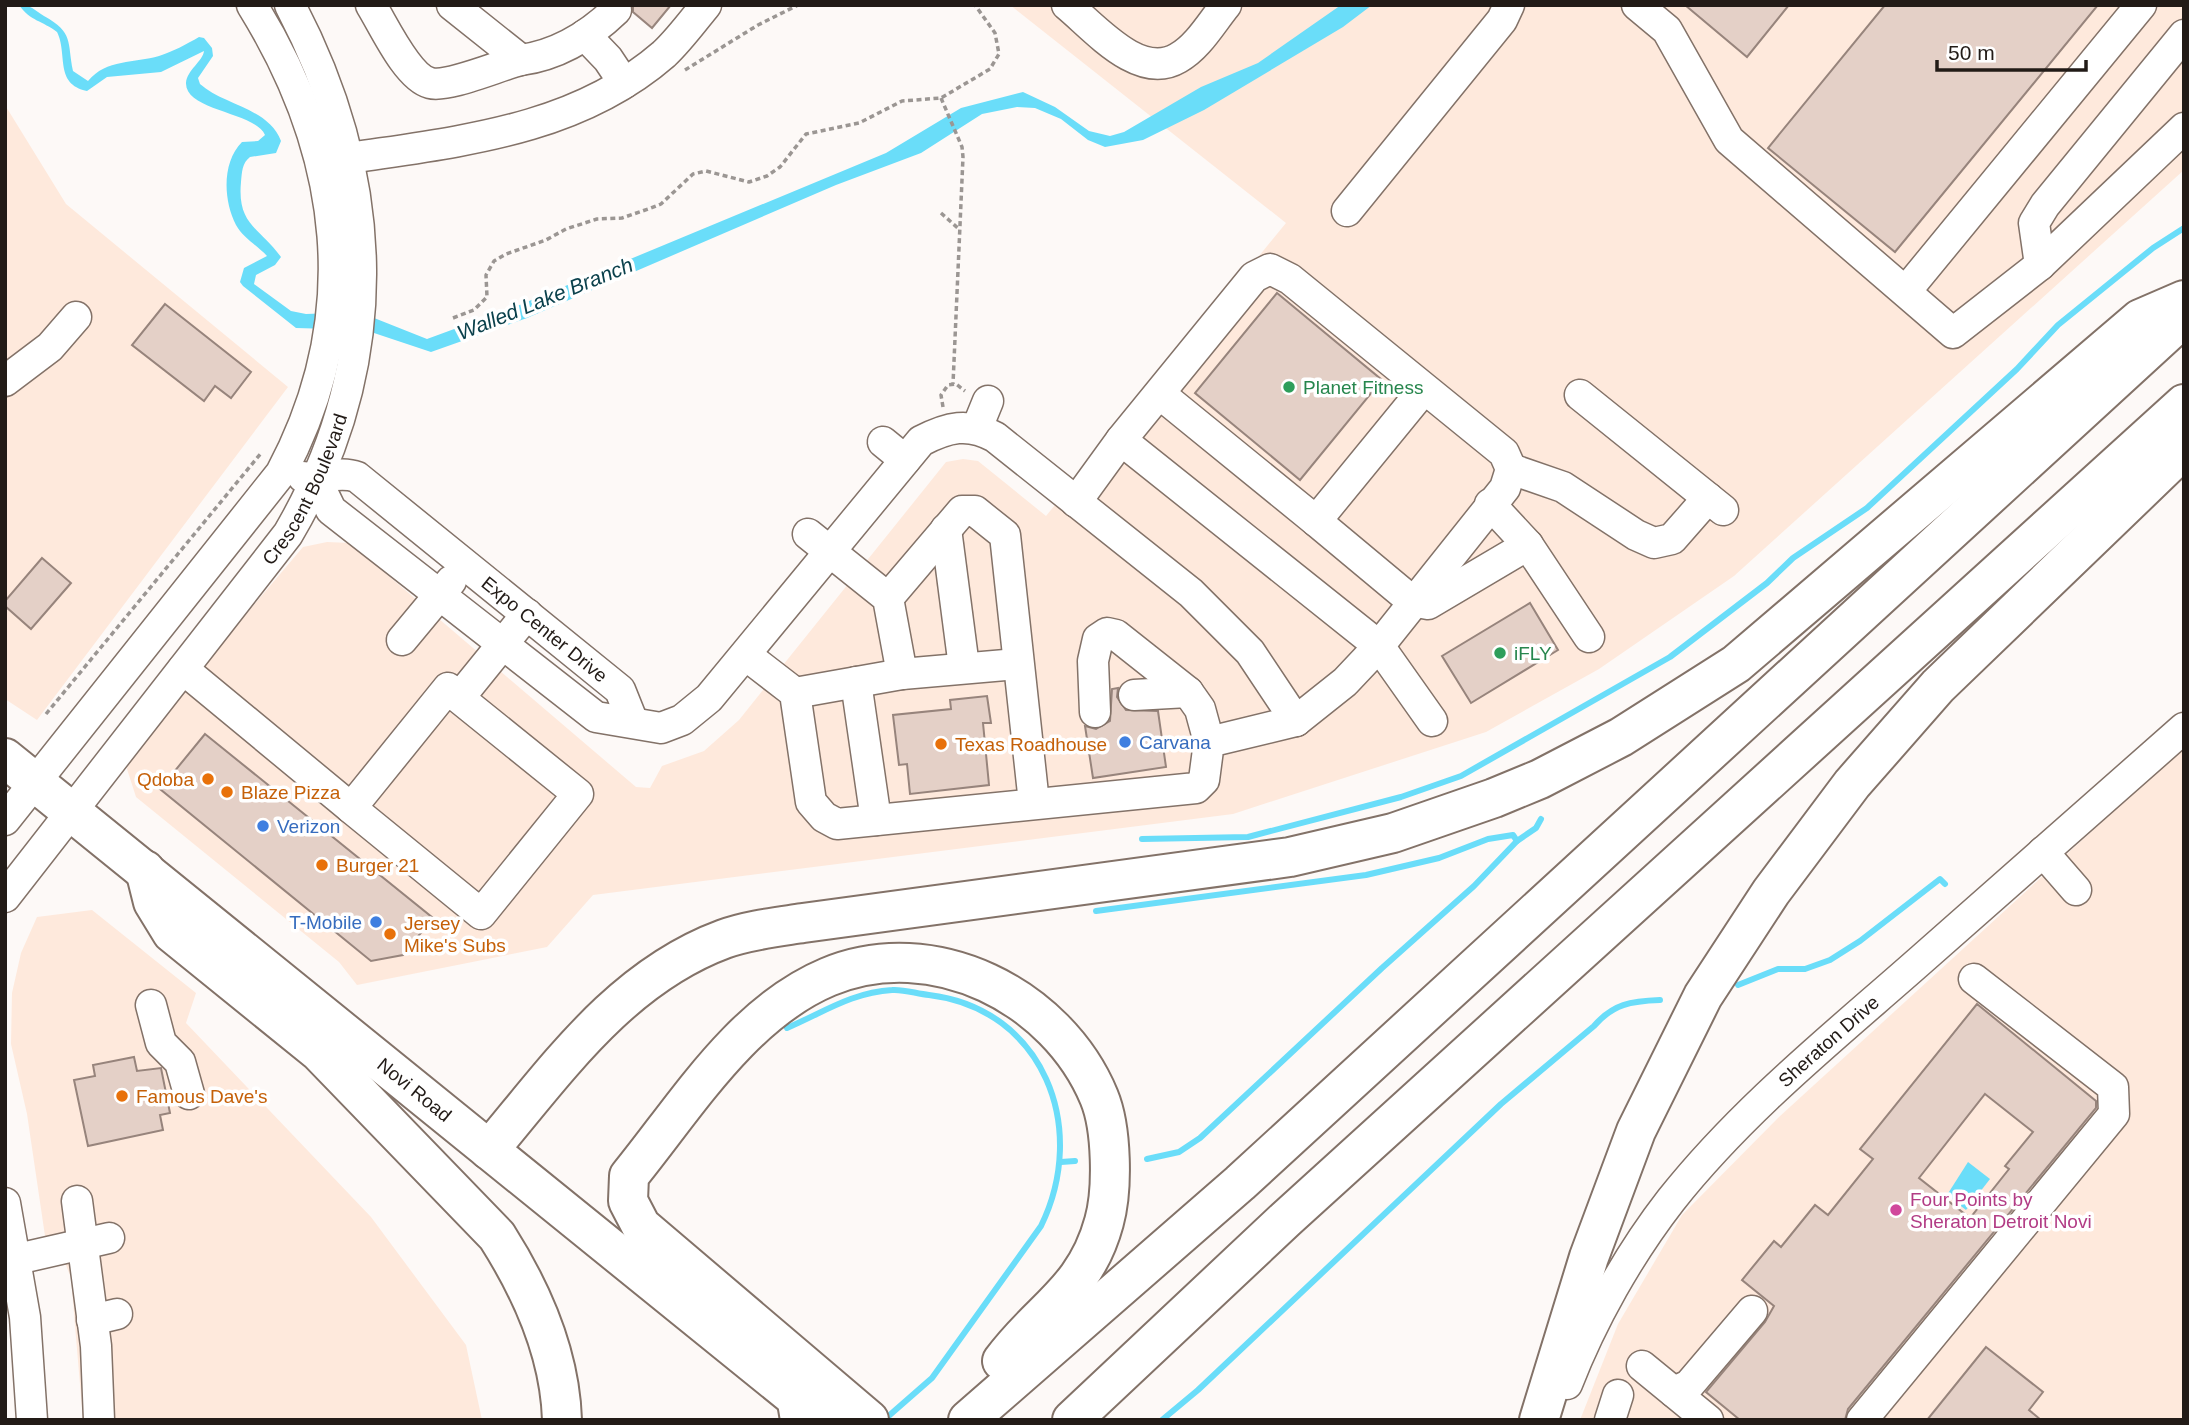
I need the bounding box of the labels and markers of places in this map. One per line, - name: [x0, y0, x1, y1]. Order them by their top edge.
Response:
- place label: Planet Fitness: [1303, 377, 1423, 398]
- marker: Planet Fitness: [1281, 379, 1297, 395]
- place label: iFLY: [1514, 643, 1552, 664]
- marker: iFLY: [1492, 645, 1508, 661]
- place label: Carvana: [1139, 732, 1211, 753]
- place label: Texas Roadhouse: [955, 734, 1107, 755]
- marker: Carvana: [1117, 734, 1133, 750]
- marker: Texas Roadhouse: [933, 736, 949, 752]
- place label: Qdoba: [137, 769, 194, 790]
- marker: Qdoba: [200, 771, 216, 787]
- place label: Blaze Pizza: [241, 782, 341, 803]
- marker: Blaze Pizza: [219, 784, 235, 800]
- place label: Verizon: [277, 816, 340, 837]
- marker: Verizon: [255, 818, 271, 834]
- place label: Burger 21: [336, 855, 419, 876]
- marker: Burger 21: [314, 857, 330, 873]
- place label: T-Mobile: [289, 912, 362, 933]
- place label: Jersey Mike's Subs: [404, 913, 506, 956]
- marker: T-Mobile: [368, 914, 384, 930]
- marker: Jersey Mike's Subs: [382, 926, 398, 942]
- place label: Famous Dave's: [136, 1086, 267, 1107]
- marker: Famous Dave's: [114, 1088, 130, 1104]
- place label: Four Points by Sheraton Detroit Novi: [1910, 1189, 2092, 1232]
- marker: Four Points by Sheraton Detroit Novi: [1888, 1202, 1904, 1218]

